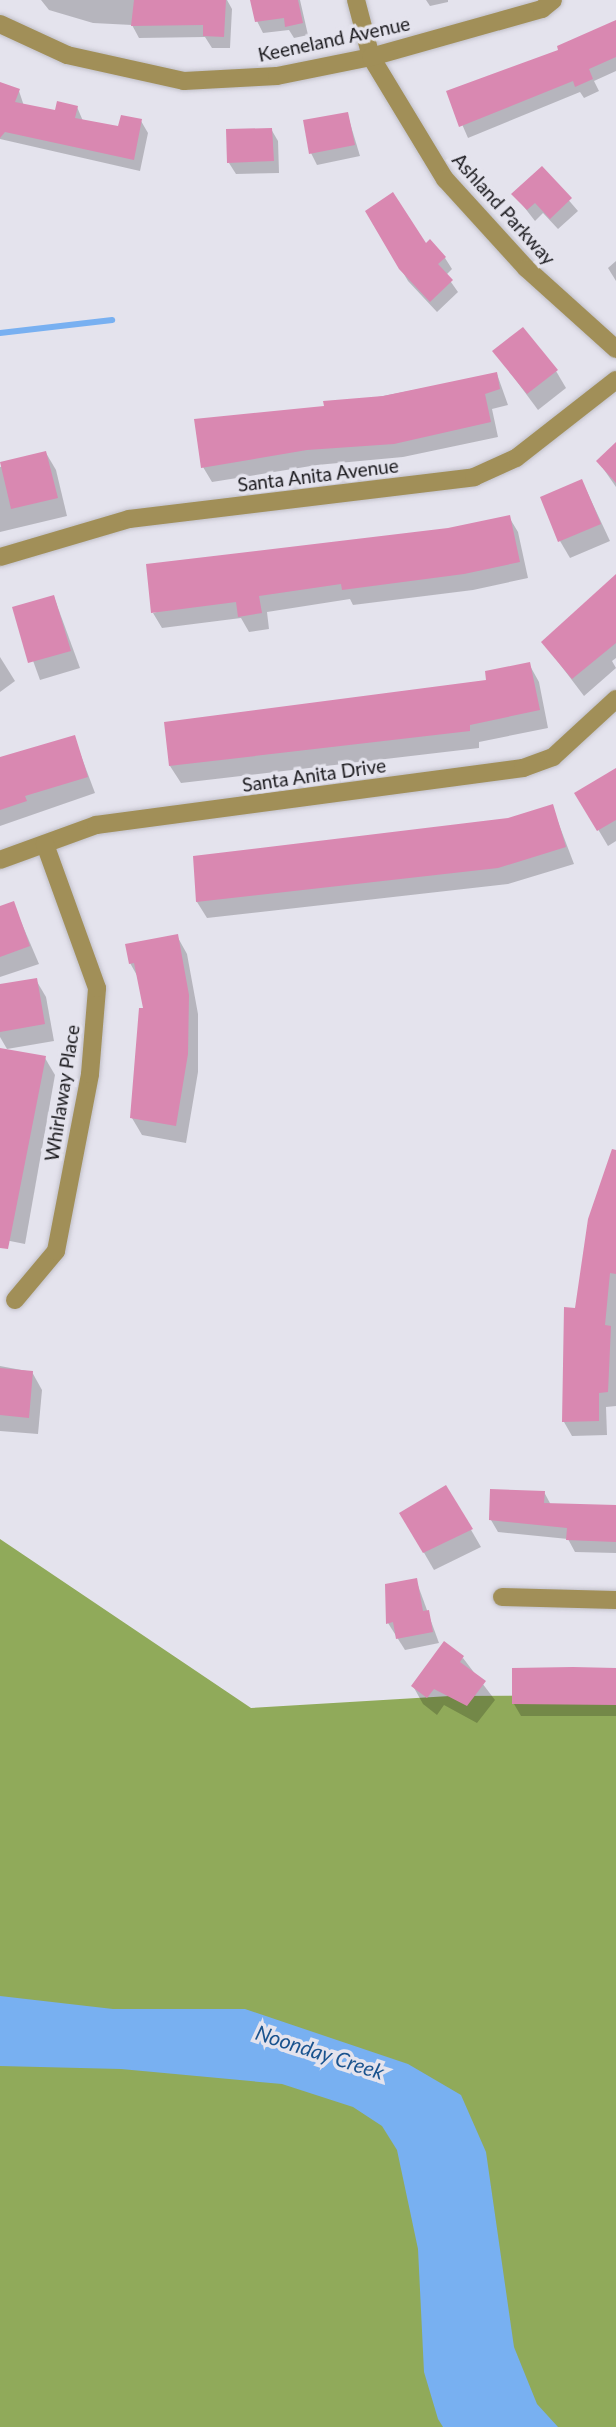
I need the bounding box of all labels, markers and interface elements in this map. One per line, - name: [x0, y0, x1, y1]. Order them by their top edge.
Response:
- street label: Keeneland Avenue: [256, 12, 412, 66]
- street label: Ashland Parkway: [448, 148, 560, 270]
- street label: Santa Anita Avenue: [236, 454, 400, 496]
- street label: Santa Anita Drive: [240, 754, 388, 796]
- street label: Whirlaway Place: [40, 1023, 84, 1163]
- water label: Noonday Creek: [252, 2019, 388, 2085]

